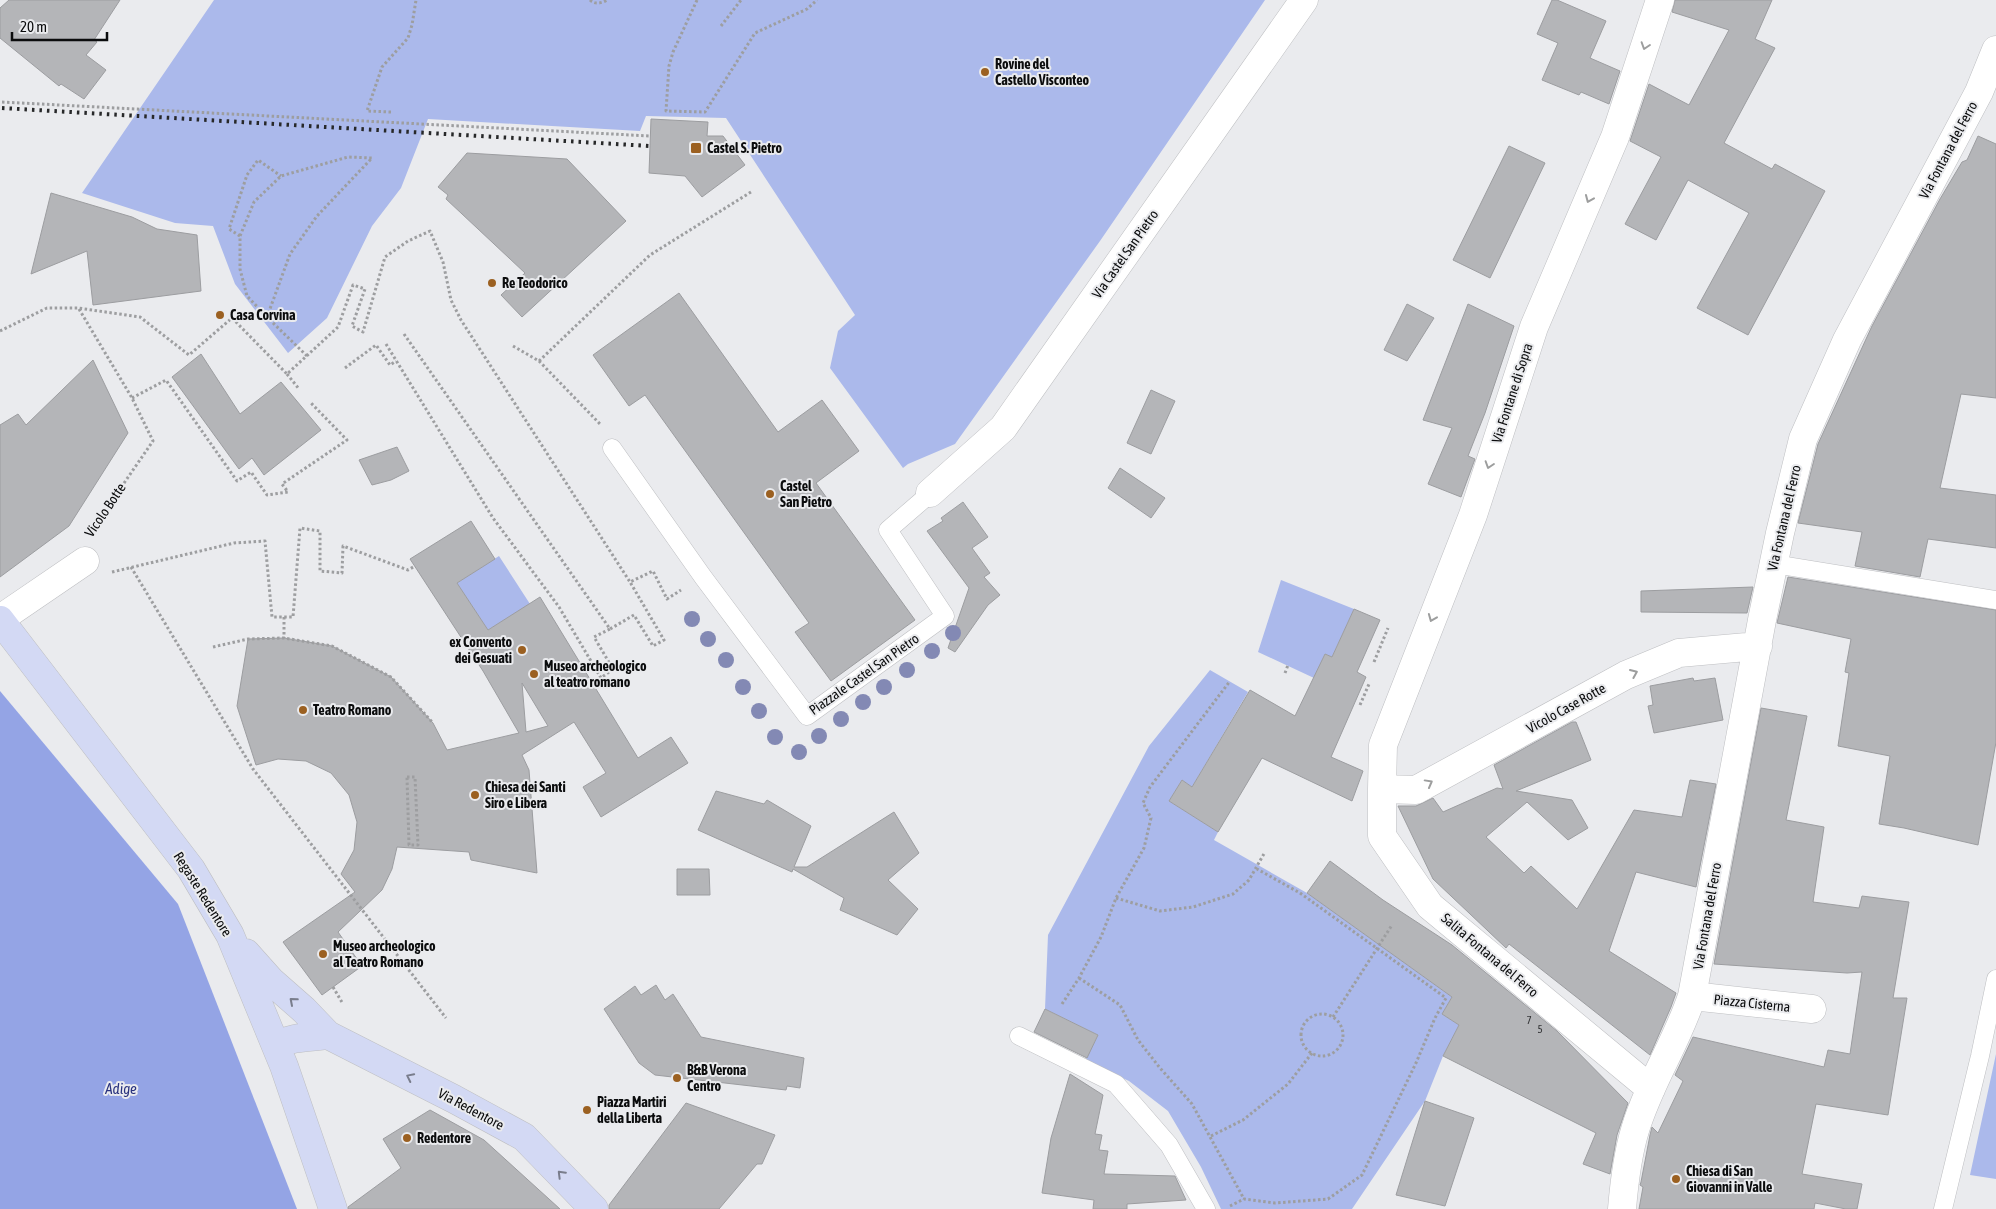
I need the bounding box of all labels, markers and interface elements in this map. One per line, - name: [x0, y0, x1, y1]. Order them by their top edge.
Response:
- scale bar: [12, 10, 108, 42]
- text: 20 m: [20, 18, 47, 35]
- one-way arrow: [1641, 42, 1651, 50]
- place label: Rovine del Castello Visconteo: [995, 56, 1090, 88]
- marker: Rovine del Castello Visconteo: [979, 66, 991, 78]
- street label: Via Fontana del Ferro: [1916, 98, 1980, 202]
- place label: Castel S. Pietro: [707, 140, 782, 156]
- marker: Castel S. Pietro: [689, 141, 703, 155]
- one-way arrow: [1584, 194, 1595, 203]
- street label: Via Castel San Pietro: [1089, 207, 1161, 301]
- place label: Re Teodorico: [502, 275, 568, 291]
- marker: Re Teodorico: [486, 277, 498, 289]
- place label: Casa Corvina: [230, 307, 296, 323]
- marker: Casa Corvina: [214, 309, 226, 321]
- street label: Via Fontane di Sopra: [1488, 341, 1536, 445]
- one-way arrow: [1485, 461, 1495, 469]
- street label: Via Fontana del Ferro: [1764, 463, 1804, 573]
- place label: Castel San Pietro: [780, 478, 833, 510]
- street label: Vicolo Botte: [81, 480, 129, 540]
- marker: Castel San Pietro: [764, 488, 776, 500]
- one-way arrow: [1428, 613, 1438, 621]
- street label: Piazzale Castel San Pietro: [806, 630, 922, 718]
- place label: ex Convento dei Gesuati: [449, 634, 512, 666]
- marker: ex Convento dei Gesuati: [516, 644, 528, 656]
- place label: Museo archeologico al teatro romano: [544, 658, 647, 690]
- marker: Museo archeologico al teatro romano: [528, 668, 540, 680]
- one-way arrow: [1629, 668, 1638, 679]
- street label: Vicolo Case Rotte: [1524, 680, 1608, 736]
- place label: Teatro Romano: [313, 702, 392, 718]
- marker: Teatro Romano: [297, 704, 309, 716]
- place label: Chiesa dei Santi Siro e Libera: [485, 779, 566, 811]
- one-way arrow: [1424, 779, 1433, 789]
- marker: Chiesa dei Santi Siro e Libera: [469, 789, 481, 801]
- street label: Regaste Redentore: [171, 849, 235, 939]
- street label: Via Fontana del Ferro: [1690, 861, 1724, 971]
- street label: Salita Fontana del Ferro: [1438, 910, 1542, 1000]
- place label: Museo archeologico al Teatro Romano: [333, 938, 436, 970]
- marker: Museo archeologico al Teatro Romano: [317, 948, 329, 960]
- street label: Piazza Cisterna: [1713, 991, 1791, 1015]
- one-way arrow: [290, 998, 299, 1007]
- house number: 7: [1526, 1014, 1532, 1026]
- house number: 5: [1537, 1023, 1543, 1035]
- place label: B&B Verona Centro: [687, 1062, 747, 1094]
- marker: B&B Verona Centro: [671, 1072, 683, 1084]
- one-way arrow: [407, 1074, 416, 1084]
- water label: Adige: [104, 1080, 137, 1097]
- street label: Via Redentore: [435, 1085, 507, 1133]
- place label: Piazza Martiri della Liberta: [597, 1094, 666, 1126]
- marker: Piazza Martiri della Liberta: [581, 1104, 593, 1116]
- place label: Redentore: [417, 1130, 471, 1146]
- marker: Redentore: [401, 1132, 413, 1144]
- place label: Chiesa di San Giovanni in Valle: [1686, 1163, 1772, 1195]
- one-way arrow: [557, 1170, 566, 1179]
- marker: Chiesa di San Giovanni in Valle: [1670, 1173, 1682, 1185]

